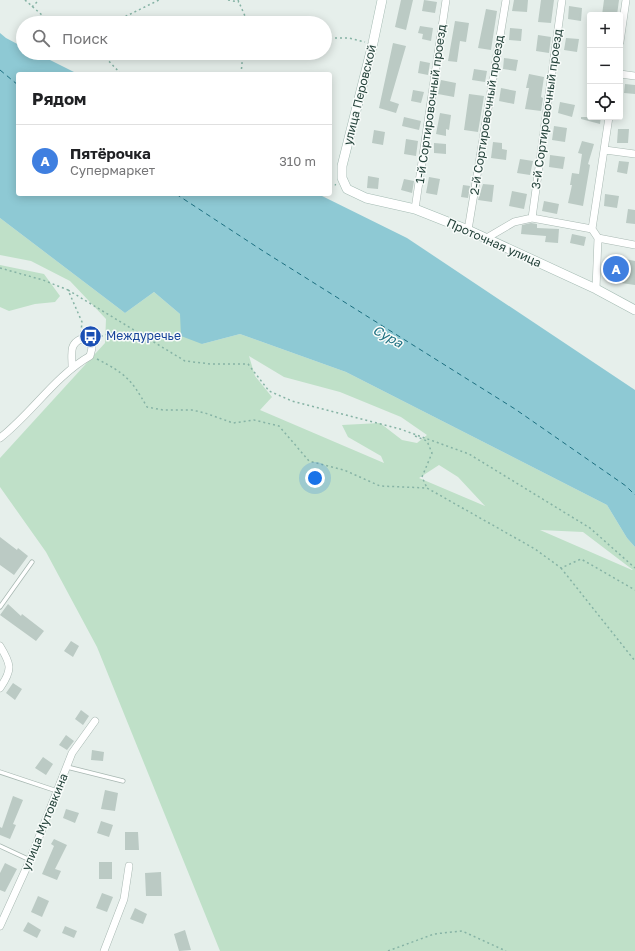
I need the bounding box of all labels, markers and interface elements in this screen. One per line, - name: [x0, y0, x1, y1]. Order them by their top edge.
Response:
- map controls: [587, 12, 623, 120]
- button: +: [587, 12, 623, 48]
- search box: [16, 16, 332, 60]
- street label: 1-й Сортировочный проезд: [412, 23, 449, 184]
- icon: search: [30, 27, 52, 49]
- street label: 3-й Сортировочный проезд: [528, 28, 565, 190]
- text: Поиск: [62, 29, 108, 47]
- street label: 2-й Сортировочный проезд: [466, 34, 507, 196]
- street label: улица Перовской: [340, 43, 379, 147]
- button: −: [587, 48, 623, 84]
- button: locate: [587, 84, 623, 120]
- text: Рядом: [32, 88, 86, 109]
- text: Пятёрочка: [70, 144, 151, 162]
- text: A: [40, 153, 50, 169]
- text: 310 m: [279, 153, 316, 169]
- text: Супермаркет: [70, 162, 155, 178]
- street label: Проточная улица: [444, 215, 544, 270]
- pin: A: [603, 254, 629, 284]
- water label: Сура: [370, 321, 406, 351]
- bus stop icon: Междуречье: [78, 323, 104, 349]
- place label: Междуречье: [106, 328, 181, 343]
- your location: [305, 468, 325, 488]
- street label: улица Мутовкина: [18, 771, 71, 873]

